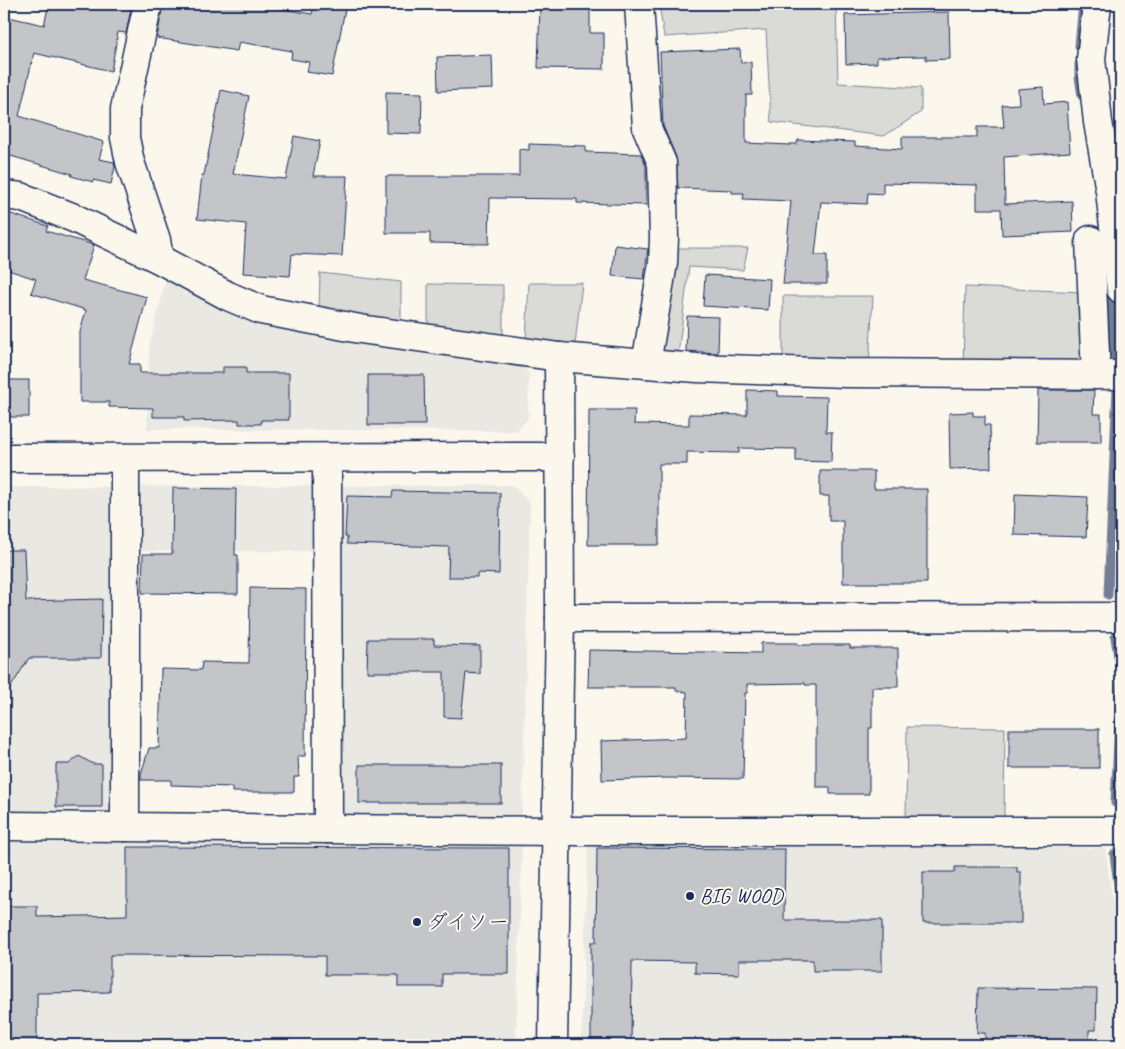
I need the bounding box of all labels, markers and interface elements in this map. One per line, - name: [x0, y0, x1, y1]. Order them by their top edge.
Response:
- place label: BIG WOOD: [700, 883, 784, 909]
- marker: BIG WOOD: [684, 890, 696, 902]
- place label: ダイソー: [427, 909, 509, 935]
- marker: ダイソー: [411, 916, 423, 928]

